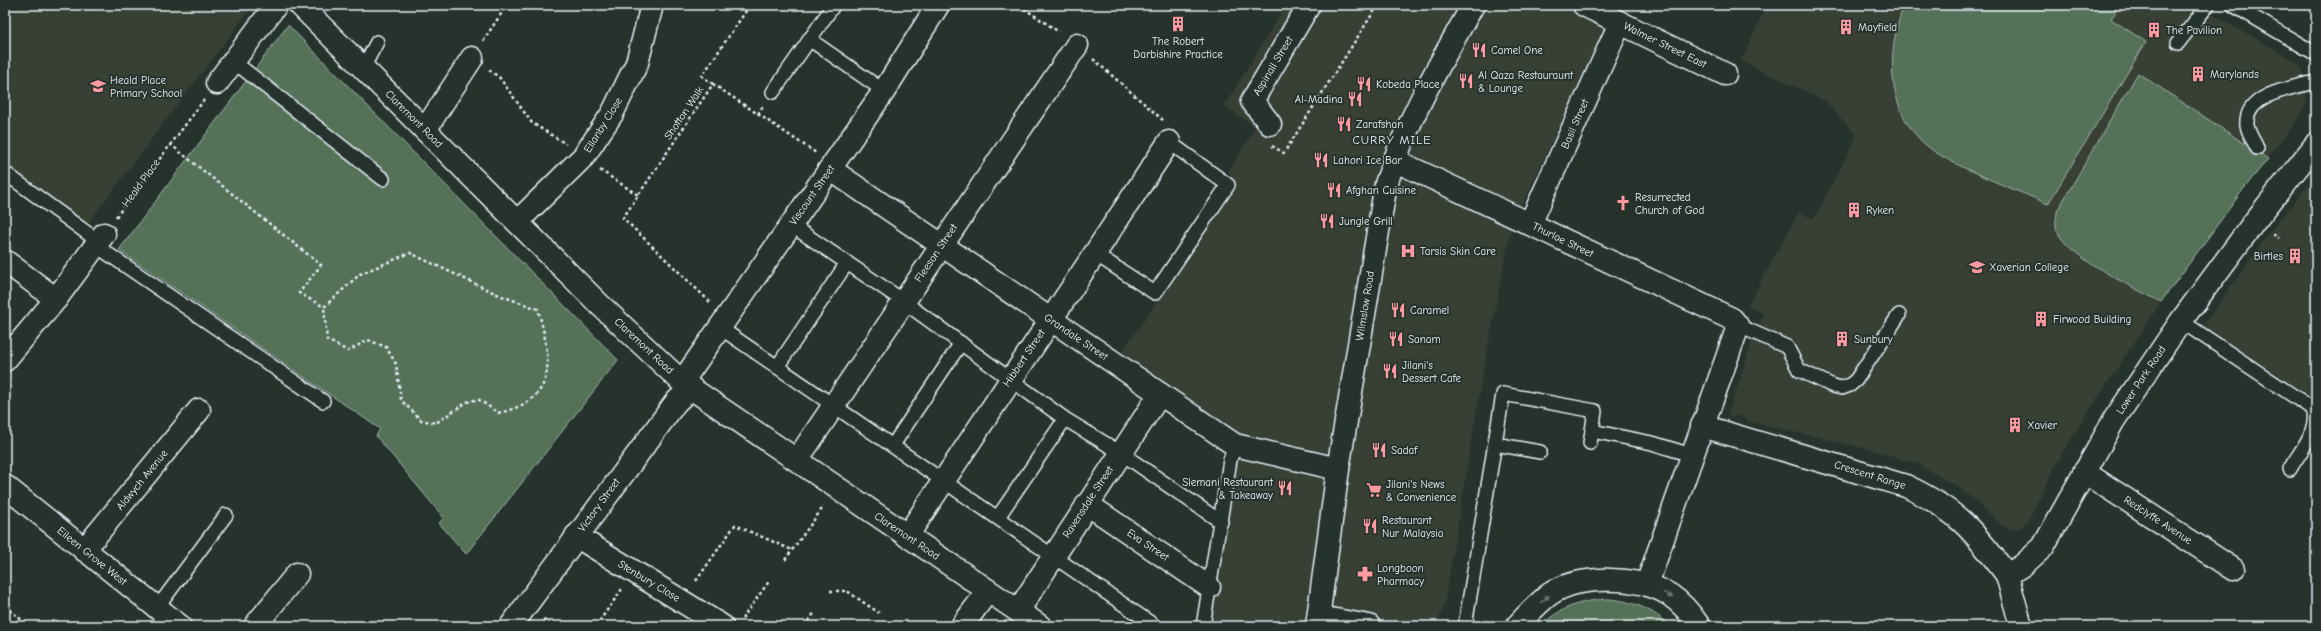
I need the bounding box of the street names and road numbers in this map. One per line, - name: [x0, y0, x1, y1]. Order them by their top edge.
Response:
- street label: Walmer Street East: [1621, 19, 1709, 71]
- street label: Aspinall Street: [1250, 33, 1296, 98]
- street label: Shotton Walk: [661, 83, 707, 142]
- street label: Claremont Road: [383, 88, 446, 151]
- street label: Ellanby Close: [581, 95, 625, 155]
- street label: Basil Street: [1558, 96, 1592, 151]
- street label: Heald Place: [119, 156, 163, 210]
- street label: Viscount Street: [787, 162, 838, 227]
- street label: Thurloe Street: [1530, 220, 1597, 261]
- street label: Fleeson Street: [912, 221, 961, 285]
- street label: Wilmslow Road: [1353, 270, 1377, 342]
- street label: Grandale Street: [1042, 311, 1111, 364]
- street label: Claremont Road: [612, 315, 676, 377]
- street label: Hibbert Street: [1000, 326, 1048, 389]
- street label: Lower Park Road: [2113, 343, 2169, 417]
- street label: Aldwych Avenue: [114, 447, 171, 513]
- street label: Crescent Range: [1833, 458, 1908, 492]
- street label: Ravensdale Street: [1060, 463, 1117, 540]
- street label: Victory Street: [575, 475, 623, 534]
- street label: Redclyffe Avenue: [2121, 493, 2195, 547]
- street label: Claremont Road: [872, 509, 942, 563]
- street label: Eileen Grove West: [55, 524, 130, 589]
- street label: Eva Street: [1125, 526, 1172, 564]
- street label: Stenbury Close: [616, 557, 683, 605]

